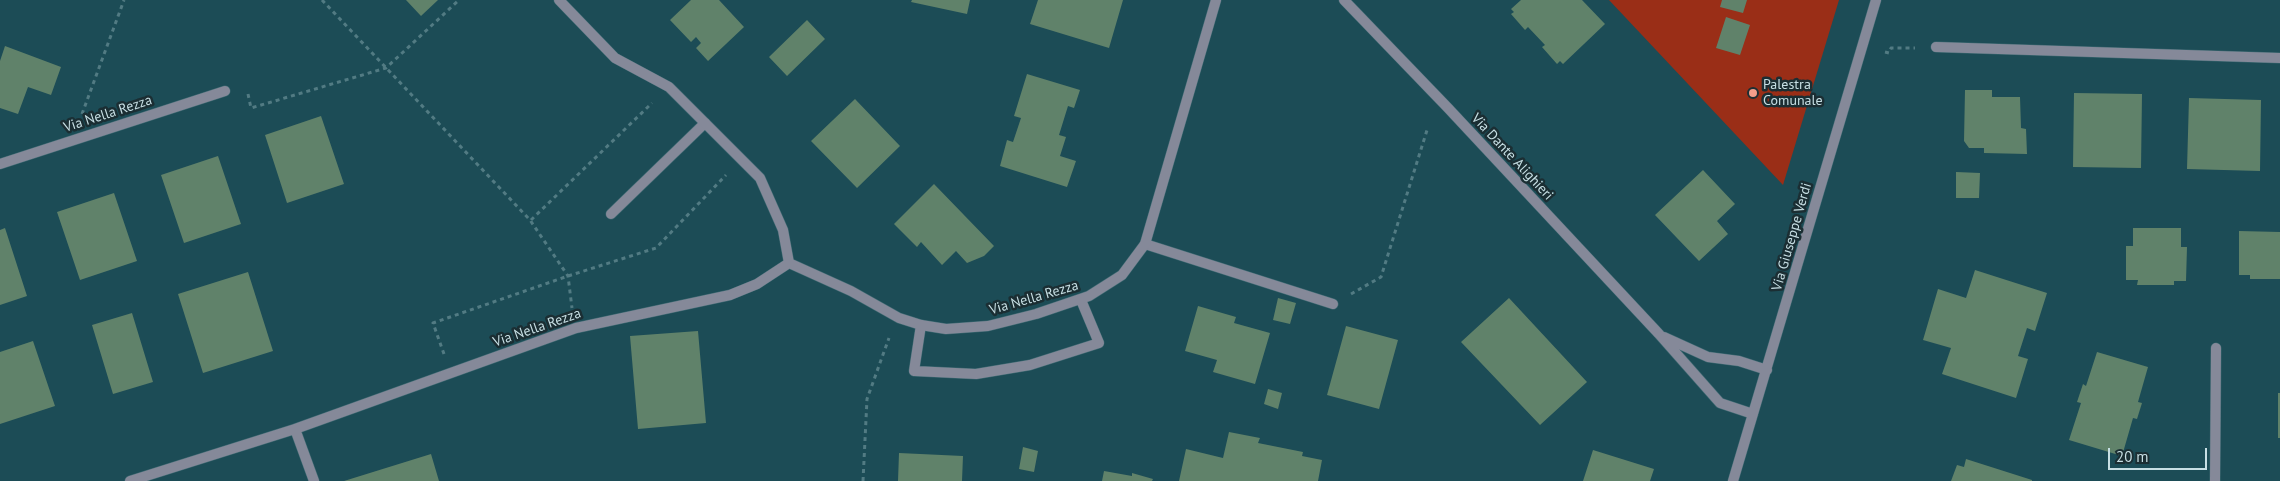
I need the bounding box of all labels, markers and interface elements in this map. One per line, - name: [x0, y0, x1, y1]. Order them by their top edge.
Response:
- place label: Palestra Comunale: [1763, 77, 1823, 110]
- marker: Palestra Comunale: [1747, 87, 1759, 99]
- street label: Via Nella Rezza: [62, 92, 154, 136]
- street label: Via Dante Alighieri: [1468, 110, 1556, 204]
- street label: Via Giuseppe Verdi: [1769, 181, 1815, 293]
- street label: Via Nella Rezza: [988, 277, 1080, 319]
- street label: Via Nella Rezza: [491, 305, 583, 351]
- scale bar: [2110, 438, 2209, 470]
- text: 20 m: [2116, 447, 2149, 466]

